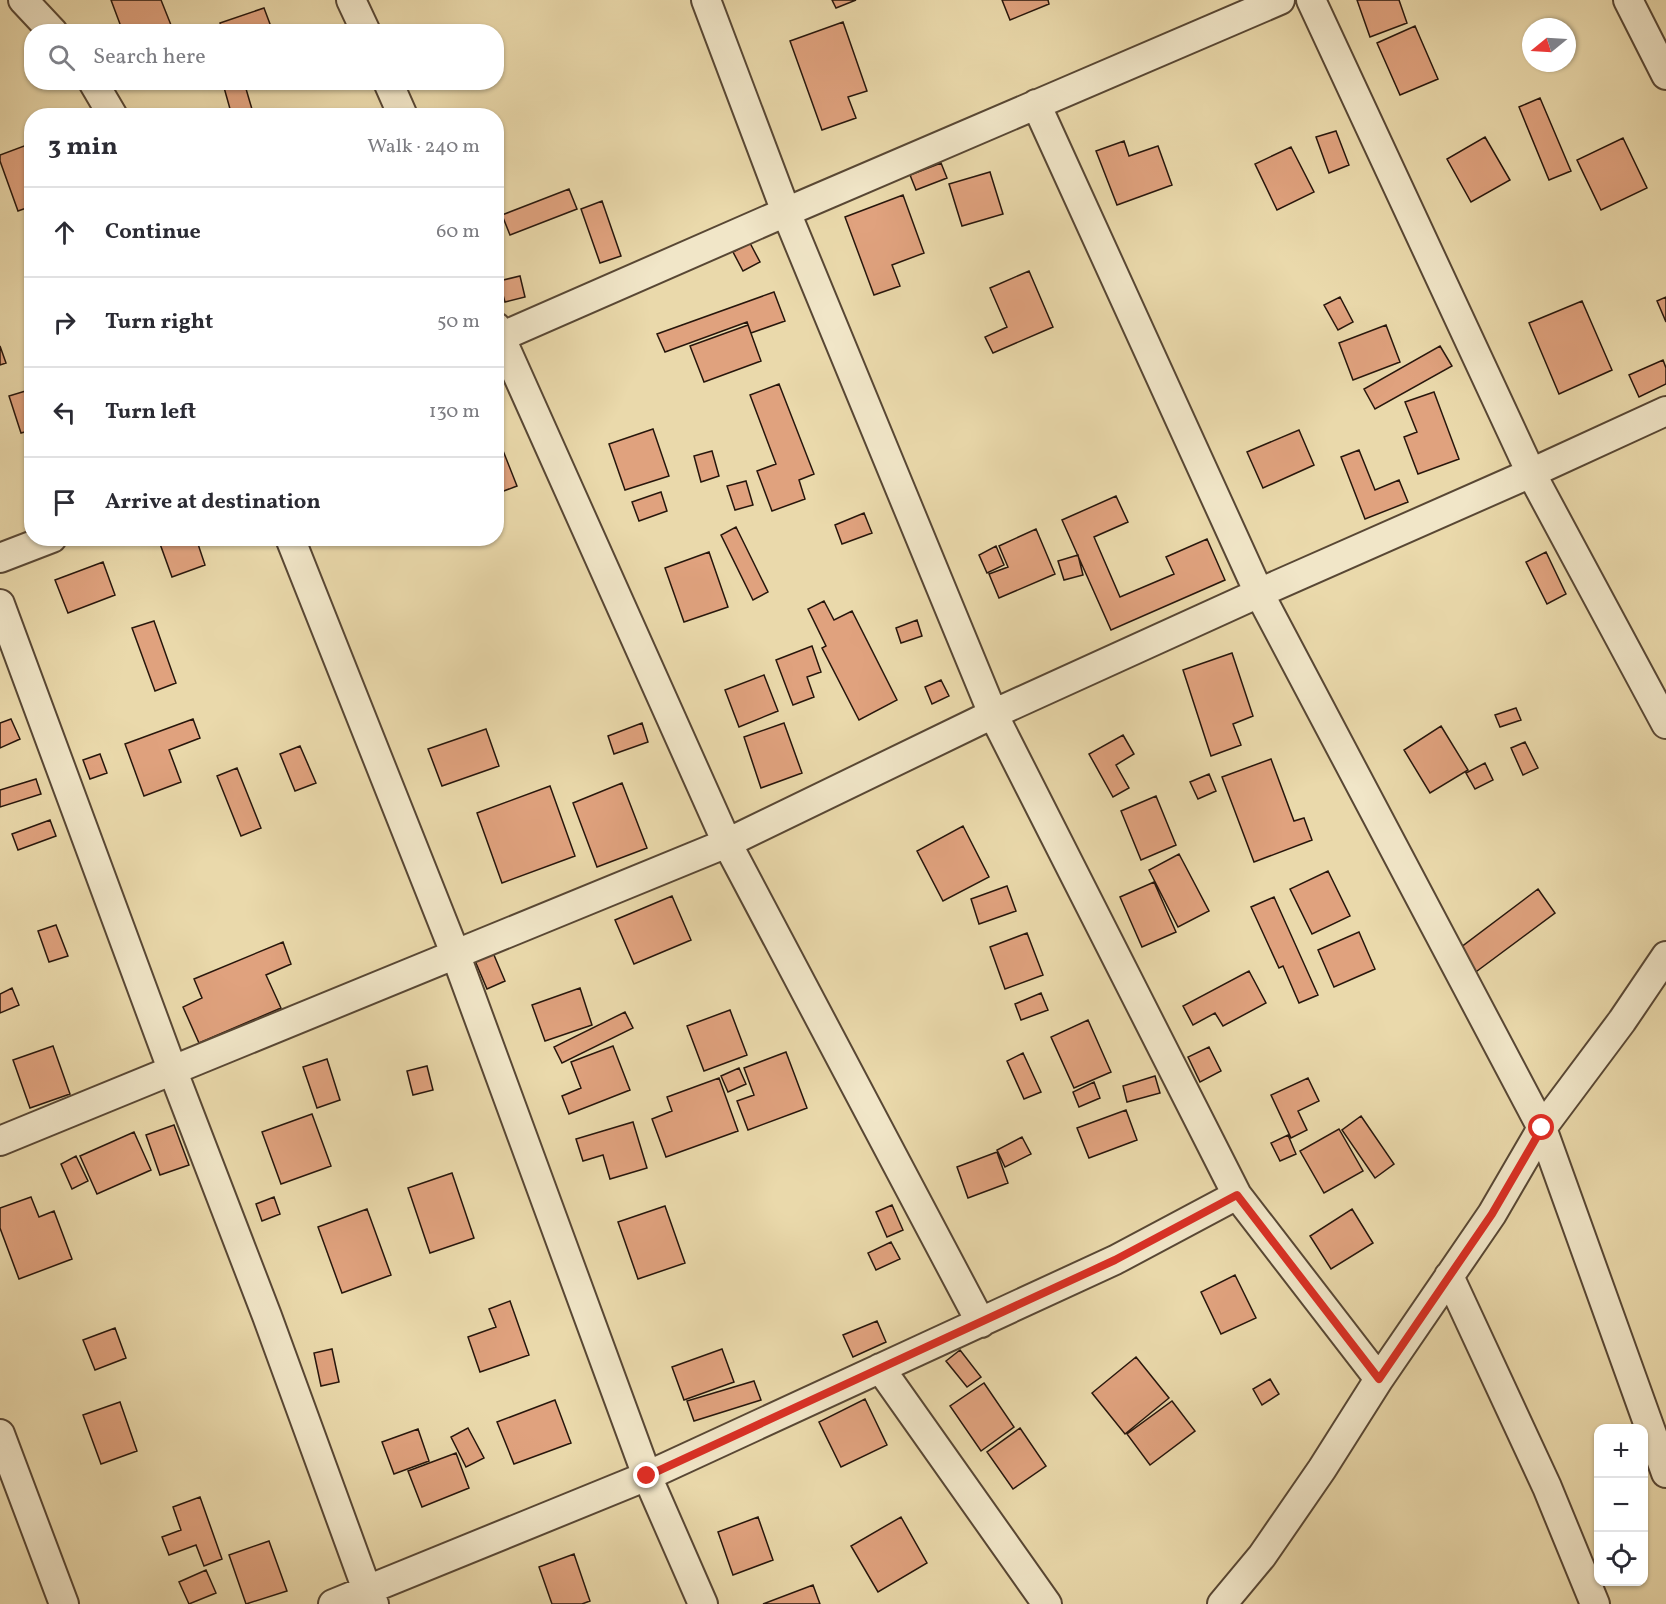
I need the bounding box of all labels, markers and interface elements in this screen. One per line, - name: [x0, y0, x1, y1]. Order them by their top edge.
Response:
- north arrow: [1522, 18, 1576, 72]
- search box: [24, 24, 504, 90]
- icon: search: [45, 41, 78, 74]
- text: Search here: [93, 42, 206, 73]
- text: 3 min: [48, 129, 118, 165]
- text: Walk · 240 m: [367, 133, 480, 161]
- icon: ahead: [48, 216, 81, 249]
- text: Continue: [105, 217, 201, 248]
- text: 60 m: [436, 218, 480, 246]
- icon: right: [48, 306, 81, 339]
- text: Turn right: [105, 307, 213, 338]
- text: 50 m: [437, 308, 480, 336]
- icon: left: [48, 396, 81, 429]
- text: Turn left: [105, 397, 196, 428]
- text: 130 m: [429, 398, 480, 426]
- icon: arrive: [48, 486, 81, 519]
- text: Arrive at destination: [105, 487, 321, 518]
- route start: [1528, 1114, 1554, 1140]
- map controls: [1594, 1424, 1648, 1586]
- button: +: [1594, 1424, 1648, 1478]
- route end: [633, 1462, 659, 1488]
- button: −: [1594, 1478, 1648, 1532]
- button: locate: [1594, 1532, 1648, 1586]

